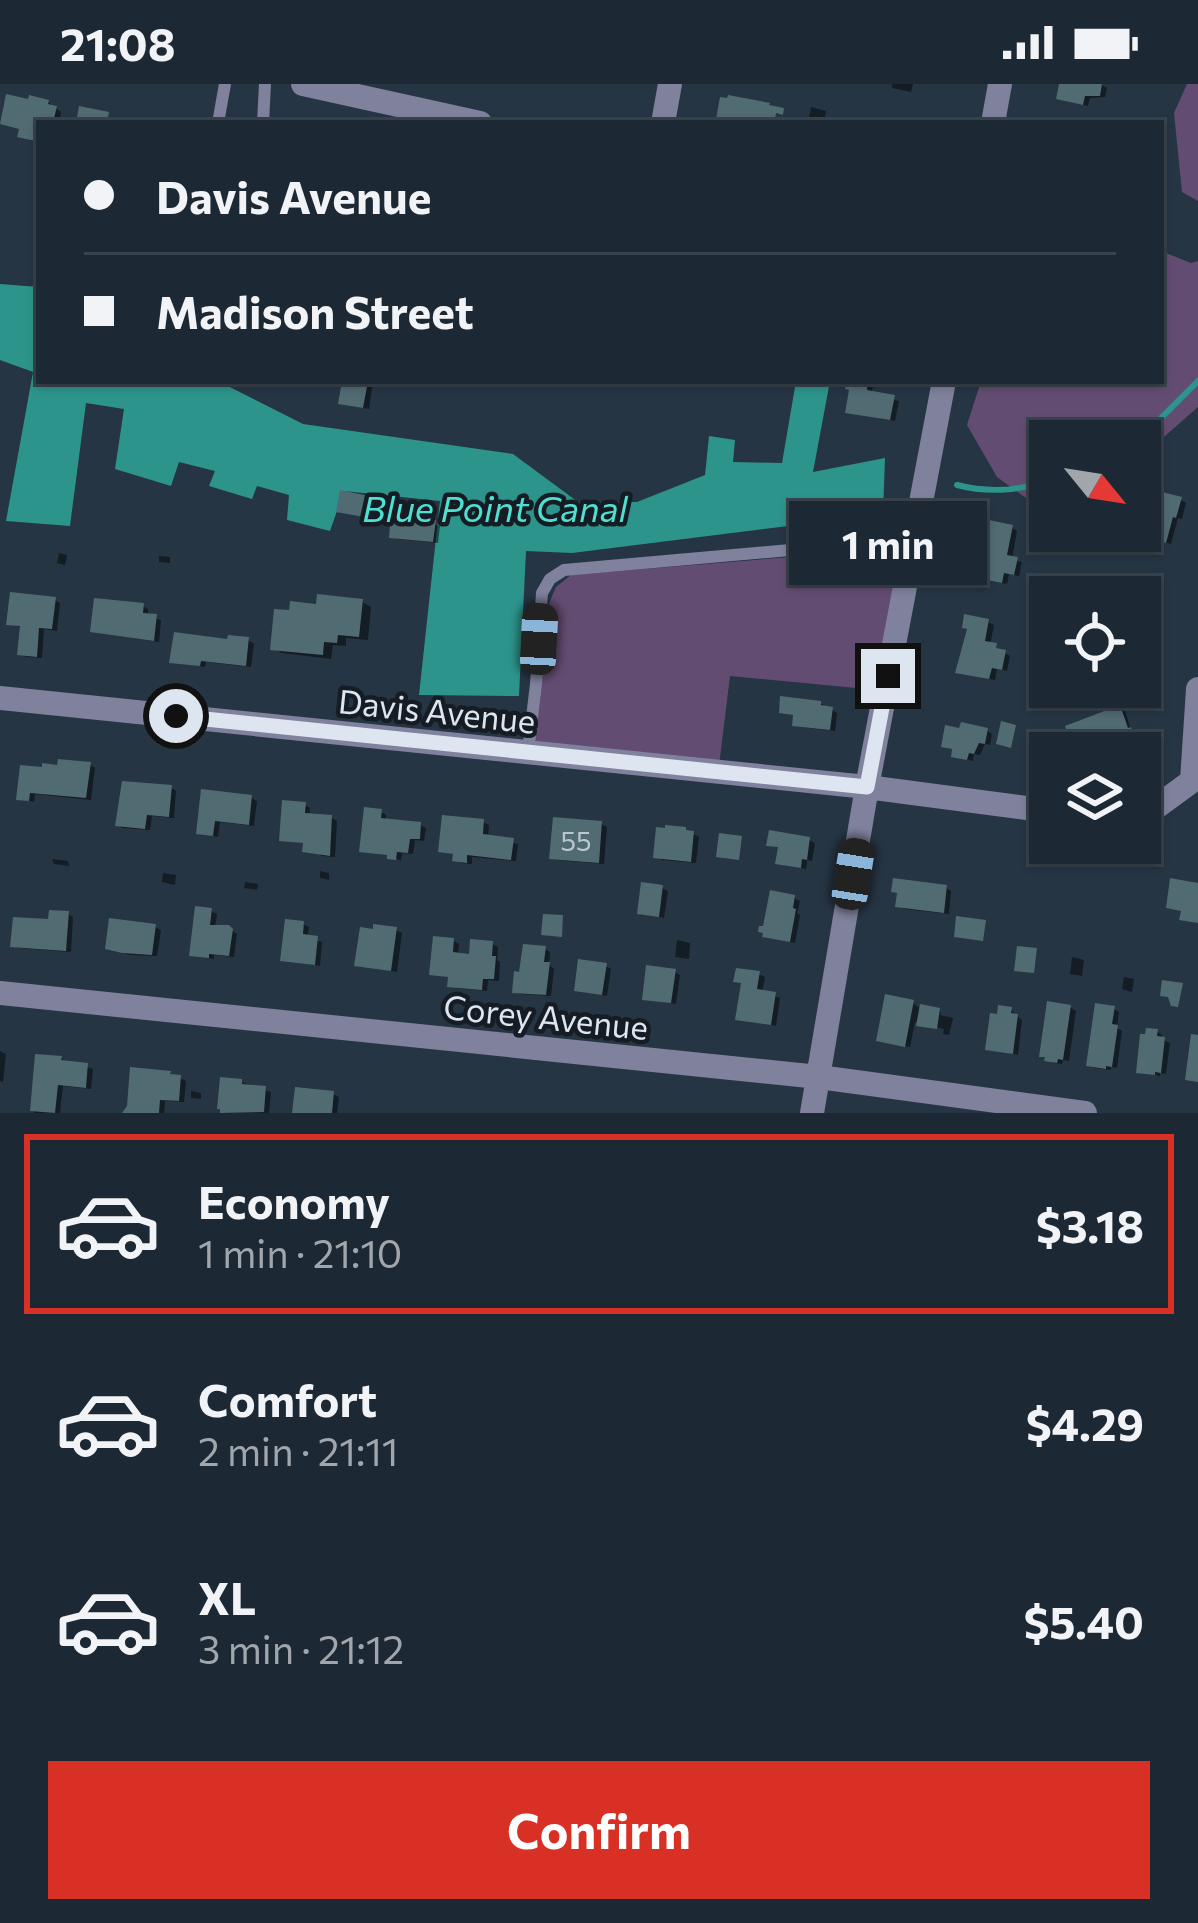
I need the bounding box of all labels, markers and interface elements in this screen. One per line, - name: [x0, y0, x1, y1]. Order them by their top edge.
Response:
- text: 21:08: [60, 15, 176, 70]
- text: Davis Avenue: [156, 168, 431, 223]
- text: Madison Street: [156, 283, 474, 338]
- north arrow: [1029, 420, 1161, 552]
- map controls: [1029, 420, 1161, 864]
- water label: Blue Point Canal: [362, 485, 629, 529]
- callout: 1 min: [789, 502, 987, 586]
- text: 1 min: [842, 519, 934, 567]
- button: locate: [1029, 576, 1161, 708]
- car: [519, 602, 559, 676]
- route end: [861, 649, 915, 703]
- street label: Davis Avenue: [336, 679, 538, 741]
- route start: [149, 689, 203, 743]
- button: layers: [1029, 732, 1161, 864]
- house number: 55: [560, 824, 592, 857]
- car: [830, 836, 876, 912]
- street label: Corey Avenue: [442, 985, 650, 1047]
- icon: car: [54, 1170, 162, 1278]
- text: Economy: [198, 1173, 390, 1228]
- text: $3.18: [1036, 1197, 1144, 1252]
- text: 1 min · 21:10: [198, 1228, 402, 1276]
- icon: car: [54, 1368, 162, 1476]
- text: Comfort: [198, 1371, 377, 1426]
- text: $4.29: [1026, 1395, 1144, 1450]
- text: 2 min · 21:11: [198, 1426, 398, 1474]
- icon: car: [54, 1566, 162, 1674]
- text: XL: [198, 1569, 256, 1624]
- text: $5.40: [1023, 1593, 1144, 1648]
- text: 3 min · 21:12: [198, 1624, 404, 1672]
- button: Confirm: [48, 1761, 1150, 1899]

